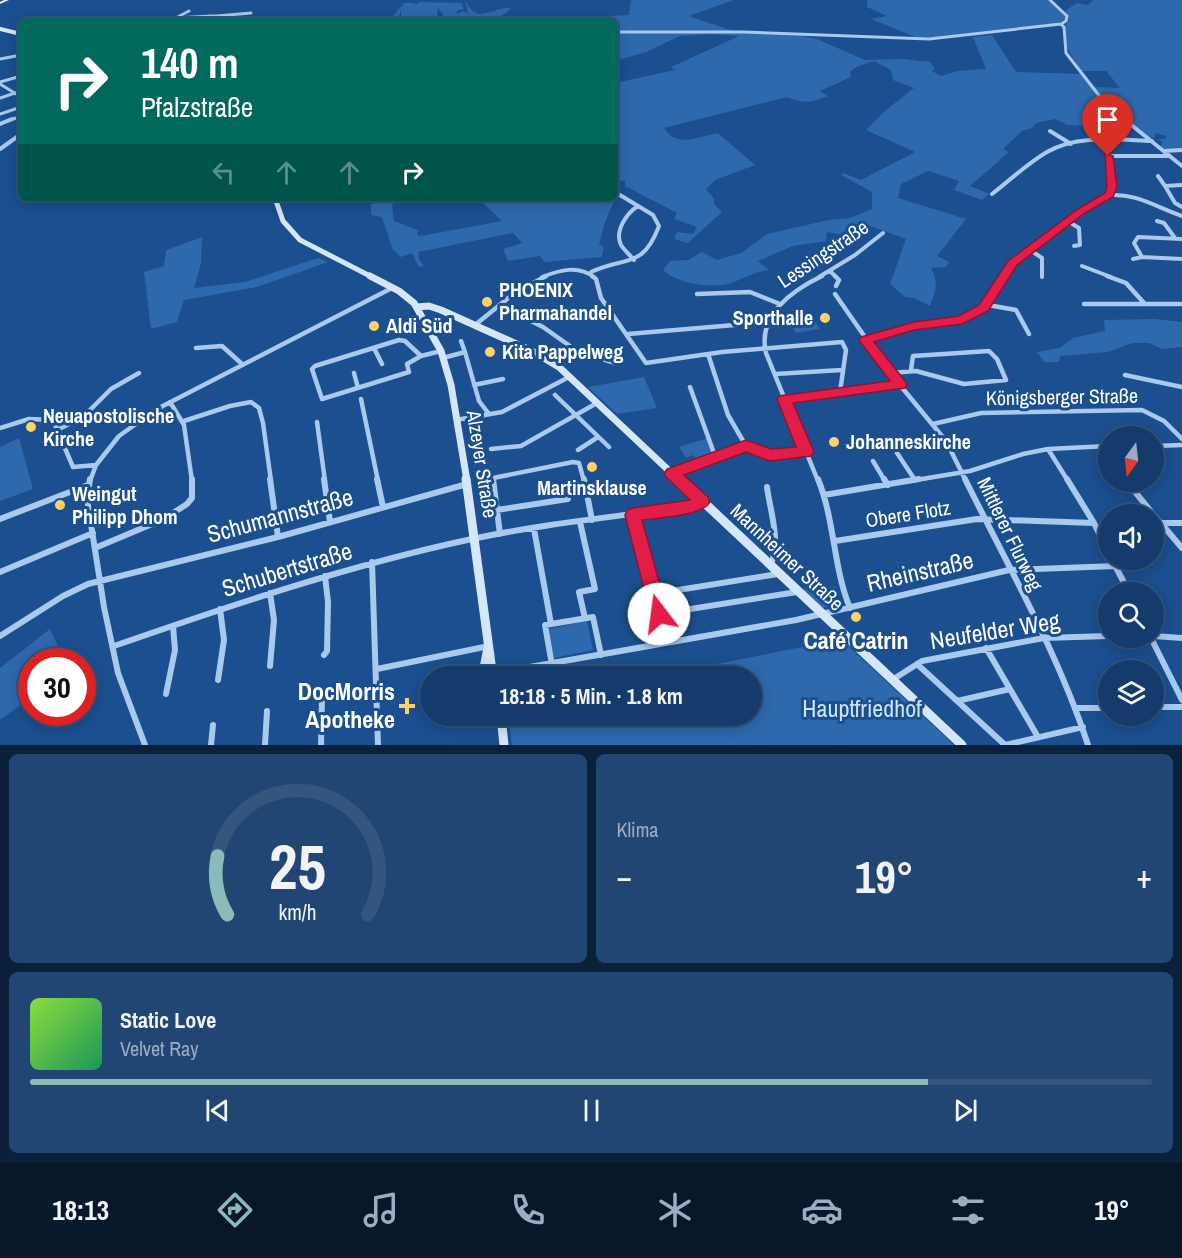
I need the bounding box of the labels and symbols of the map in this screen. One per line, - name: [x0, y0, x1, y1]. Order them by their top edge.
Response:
- pin: [1082, 94, 1133, 156]
- street label: Lessingstraße: [772, 213, 873, 294]
- place label: PHOENIX Pharmahandel: [499, 276, 612, 326]
- marker: PHOENIX Pharmahandel: [480, 295, 494, 309]
- place label: Sporthalle: [733, 304, 813, 331]
- marker: Sporthalle: [818, 311, 832, 325]
- place label: Aldi Süd: [386, 312, 453, 339]
- marker: Aldi Süd: [367, 319, 381, 333]
- place label: Kita Pappelweg: [502, 338, 623, 365]
- marker: Kita Pappelweg: [483, 345, 497, 359]
- street label: Königsberger Straße: [986, 382, 1138, 411]
- place label: Neuapostolische Kirche: [43, 402, 174, 452]
- street label: Alzeyer Straße: [461, 407, 504, 520]
- marker: Neuapostolische Kirche: [24, 420, 38, 434]
- north arrow: [1098, 426, 1164, 492]
- place label: Johanneskirche: [846, 428, 971, 455]
- marker: Johanneskirche: [827, 435, 841, 449]
- marker: Martinsklause: [585, 460, 599, 474]
- street label: Mittlerer Flurweg: [971, 473, 1050, 595]
- place label: Martinsklause: [537, 474, 647, 501]
- place label: Weingut Philipp Dhom: [72, 480, 178, 530]
- street label: Schumannstraße: [203, 480, 356, 550]
- street label: Obere Flotz: [863, 493, 952, 534]
- street label: Mannheimer Straße: [725, 497, 850, 616]
- marker: Weingut Philipp Dhom: [53, 498, 67, 512]
- street label: Schubertstraße: [218, 534, 356, 604]
- street label: Rheinstraße: [863, 543, 976, 599]
- position arrow: [627, 582, 691, 646]
- street label: Neufelder Weg: [928, 604, 1062, 656]
- marker: Café Catrin: [849, 610, 863, 624]
- place label: Café Catrin: [804, 624, 908, 656]
- speed limit sign: 30: [18, 648, 96, 726]
- place label: DocMorris Apotheke: [298, 675, 395, 735]
- park label: Hauptfriedhof: [802, 692, 922, 724]
- marker: DocMorris Apotheke: [400, 699, 414, 713]

